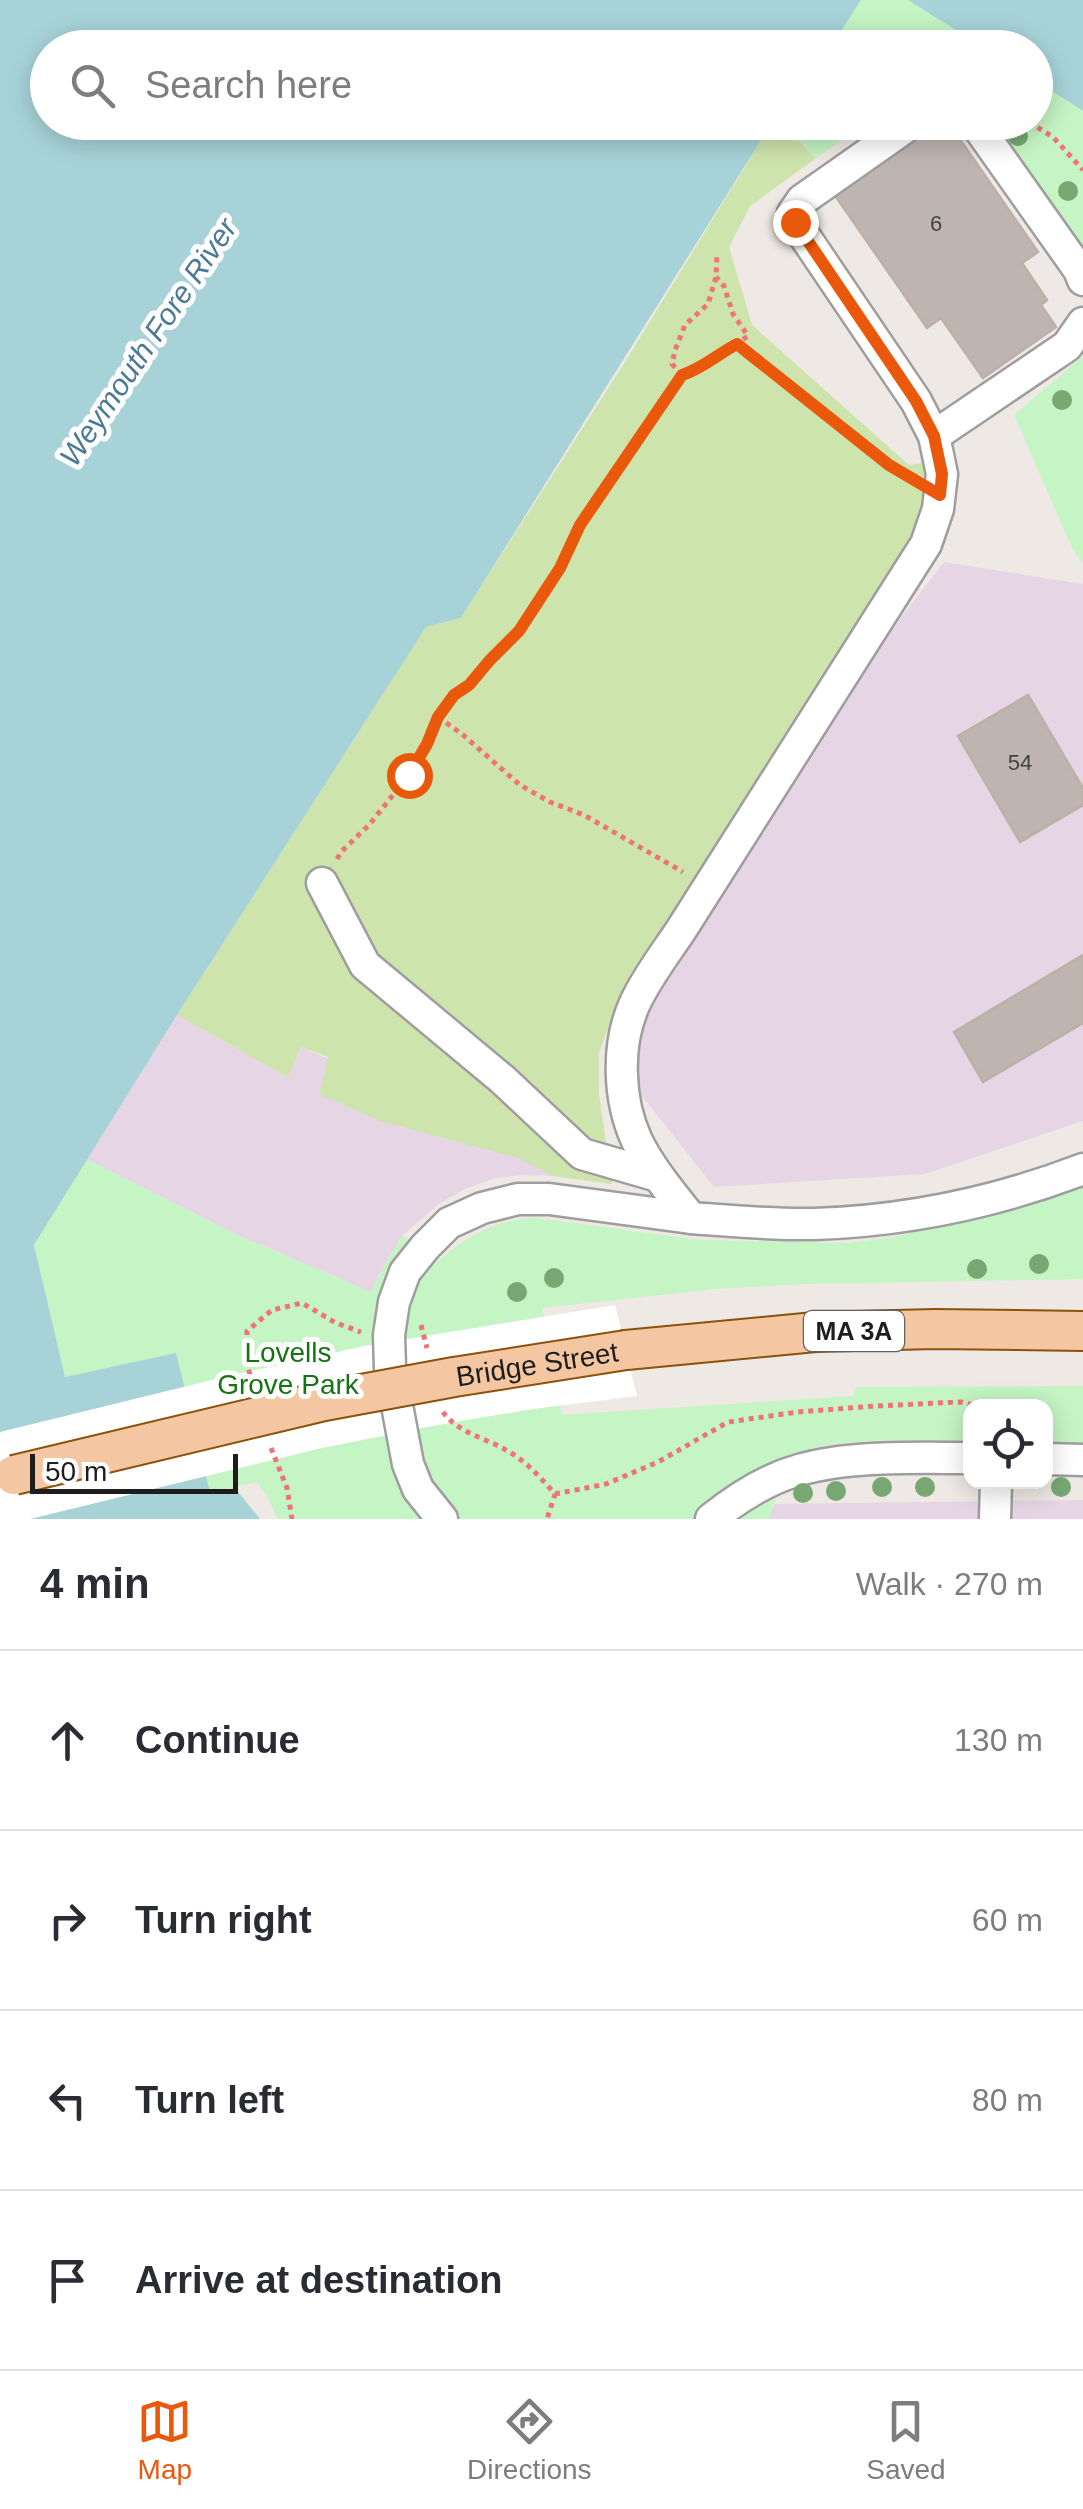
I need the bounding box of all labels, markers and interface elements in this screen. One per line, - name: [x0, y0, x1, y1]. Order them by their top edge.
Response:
- search box: [30, 30, 1053, 140]
- icon: search: [65, 58, 120, 113]
- text: Search here: [145, 64, 352, 106]
- route end: [773, 200, 819, 246]
- water label: Weymouth Fore River: [53, 211, 244, 472]
- house number: 6: [930, 211, 942, 236]
- house number: 54: [1008, 750, 1032, 775]
- route start: [387, 753, 433, 799]
- road number: MA 3A: [804, 1311, 904, 1351]
- street label: Bridge Street: [454, 1336, 620, 1392]
- park label: Lovells Grove Park: [217, 1337, 360, 1400]
- map controls: [963, 1399, 1053, 1489]
- button: locate: [963, 1399, 1053, 1489]
- scale bar: [30, 1449, 238, 1494]
- text: 50 m: [45, 1456, 107, 1487]
- text: 4 min: [40, 1560, 150, 1607]
- text: Walk · 270 m: [856, 1566, 1043, 1602]
- icon: ahead: [40, 1713, 95, 1768]
- text: Continue: [135, 1719, 300, 1761]
- text: 130 m: [954, 1722, 1043, 1758]
- icon: right: [40, 1893, 95, 1948]
- text: Turn right: [135, 1899, 312, 1941]
- text: 60 m: [972, 1902, 1043, 1938]
- icon: left: [40, 2073, 95, 2128]
- text: Turn left: [135, 2079, 284, 2121]
- text: 80 m: [972, 2082, 1043, 2118]
- icon: arrive: [40, 2253, 95, 2308]
- text: Arrive at destination: [135, 2259, 502, 2301]
- tab: Map: [137, 2394, 192, 2486]
- tab: Directions: [467, 2394, 592, 2486]
- tab: Saved: [866, 2394, 946, 2486]

